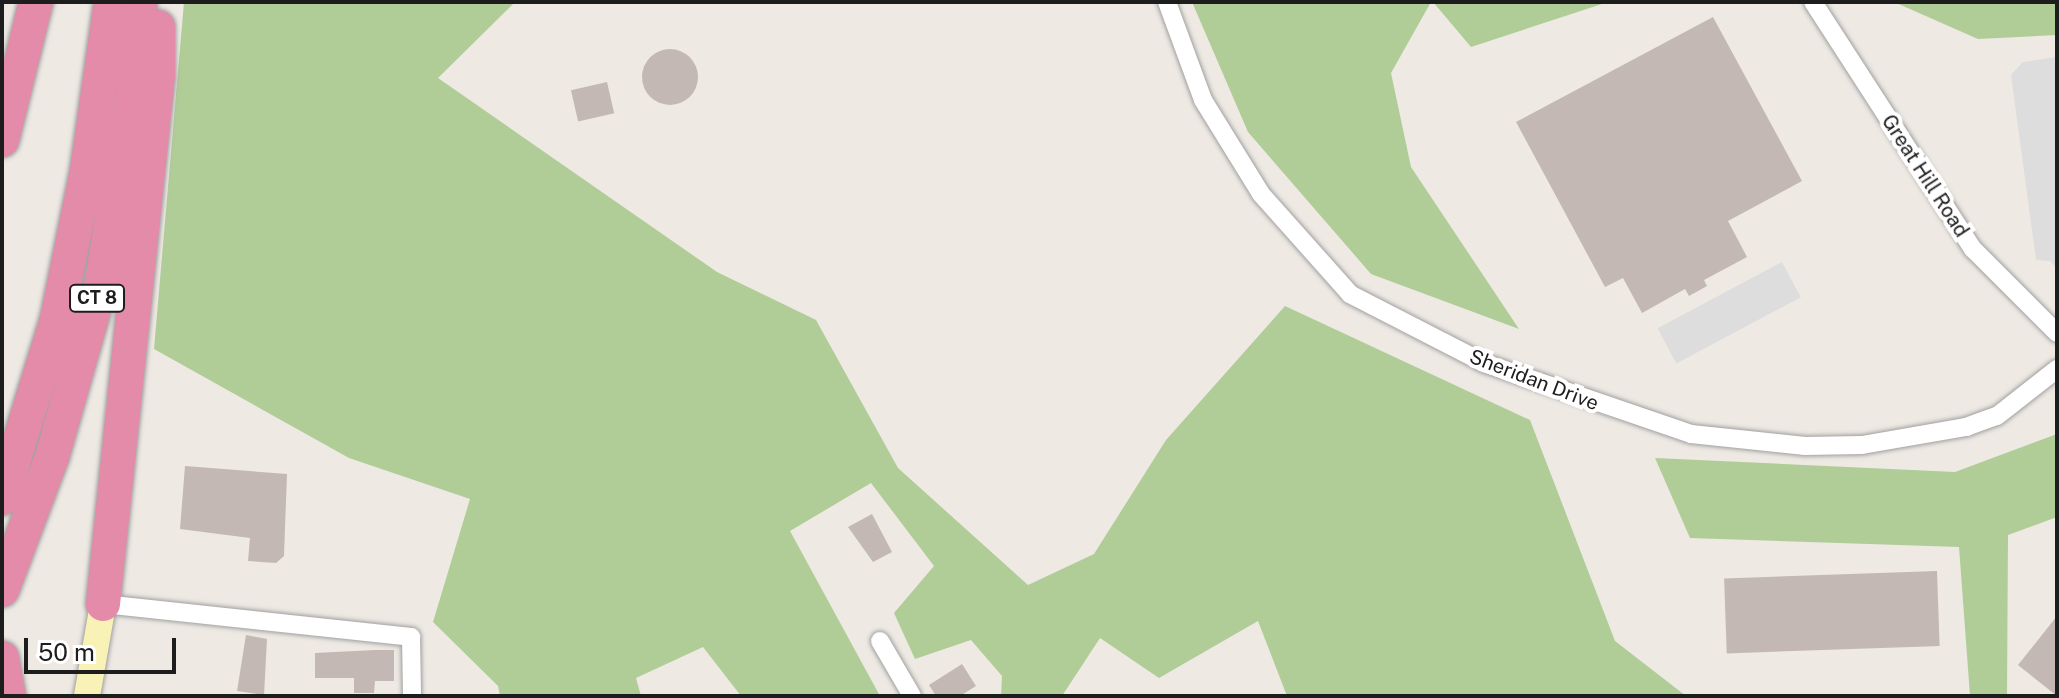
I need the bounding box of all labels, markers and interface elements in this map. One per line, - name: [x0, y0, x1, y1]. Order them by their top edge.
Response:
- street label: Great Hill Road: [1876, 110, 1974, 242]
- road number: CT 8: [69, 284, 125, 312]
- street label: Sheridan Drive: [1466, 344, 1602, 416]
- scale bar: [28, 622, 180, 672]
- text: 50 m: [38, 638, 95, 666]

